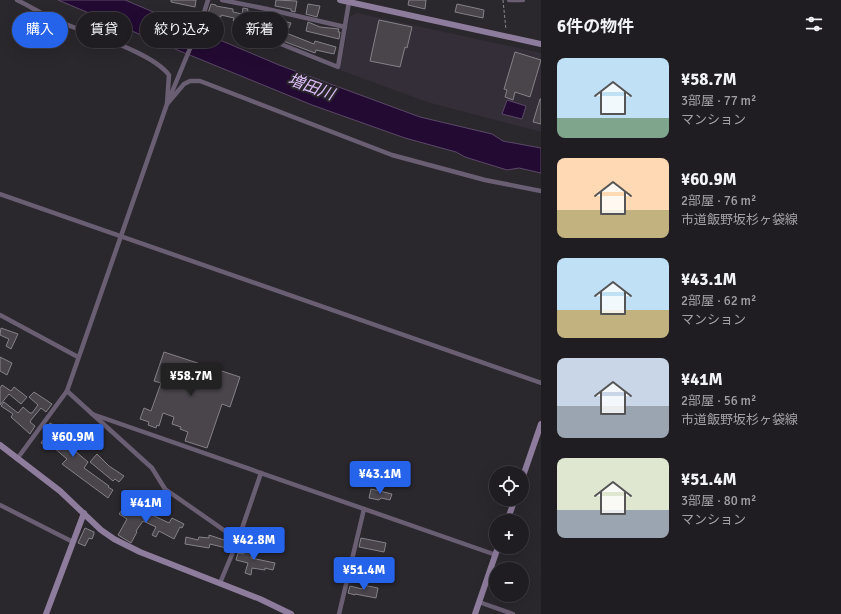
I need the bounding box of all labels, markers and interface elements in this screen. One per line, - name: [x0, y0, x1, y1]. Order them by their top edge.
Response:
- chip: 購入: [12, 12, 68, 48]
- chip: 賃貸: [76, 12, 132, 48]
- chip: 絞り込み: [140, 12, 224, 48]
- chip: 新着: [232, 12, 288, 48]
- icon: filters: [803, 13, 825, 35]
- text: 6件の物件: [557, 16, 634, 37]
- water label: 増田川: [285, 69, 339, 105]
- text: ¥58.7M: [681, 69, 737, 90]
- icon: home: [589, 74, 637, 122]
- text: 3部屋 · 77 m²: [681, 93, 756, 109]
- text: マンション: [681, 112, 746, 128]
- text: ¥60.9M: [681, 169, 737, 190]
- icon: home: [589, 174, 637, 222]
- text: 2部屋 · 76 m²: [681, 193, 756, 209]
- text: 市道飯野坂杉ヶ袋線: [681, 212, 798, 228]
- text: ¥43.1M: [681, 269, 737, 290]
- icon: home: [589, 274, 637, 322]
- text: 2部屋 · 62 m²: [681, 293, 756, 309]
- text: マンション: [681, 312, 746, 328]
- pin: ¥58.7M: [158, 363, 224, 397]
- text: ¥58.7M: [170, 368, 212, 384]
- text: ¥41M: [681, 369, 723, 390]
- icon: home: [589, 374, 637, 422]
- text: 2部屋 · 56 m²: [681, 393, 756, 409]
- text: 市道飯野坂杉ヶ袋線: [681, 412, 798, 428]
- pin: ¥60.9M: [40, 424, 106, 458]
- text: ¥60.9M: [52, 429, 94, 445]
- pin: ¥43.1M: [347, 461, 413, 495]
- text: ¥43.1M: [359, 466, 401, 482]
- map controls: [489, 466, 529, 602]
- button: locate: [489, 466, 529, 506]
- text: ¥51.4M: [681, 469, 737, 490]
- icon: home: [589, 474, 637, 522]
- pin: ¥41M: [122, 490, 170, 524]
- text: 3部屋 · 80 m²: [681, 493, 756, 509]
- text: ¥41M: [130, 495, 162, 511]
- text: マンション: [681, 512, 746, 528]
- button: +: [489, 514, 529, 554]
- pin: ¥42.8M: [221, 527, 287, 561]
- text: ¥42.8M: [233, 532, 275, 548]
- pin: ¥51.4M: [331, 557, 397, 591]
- text: ¥51.4M: [343, 562, 385, 578]
- button: −: [489, 562, 529, 602]

